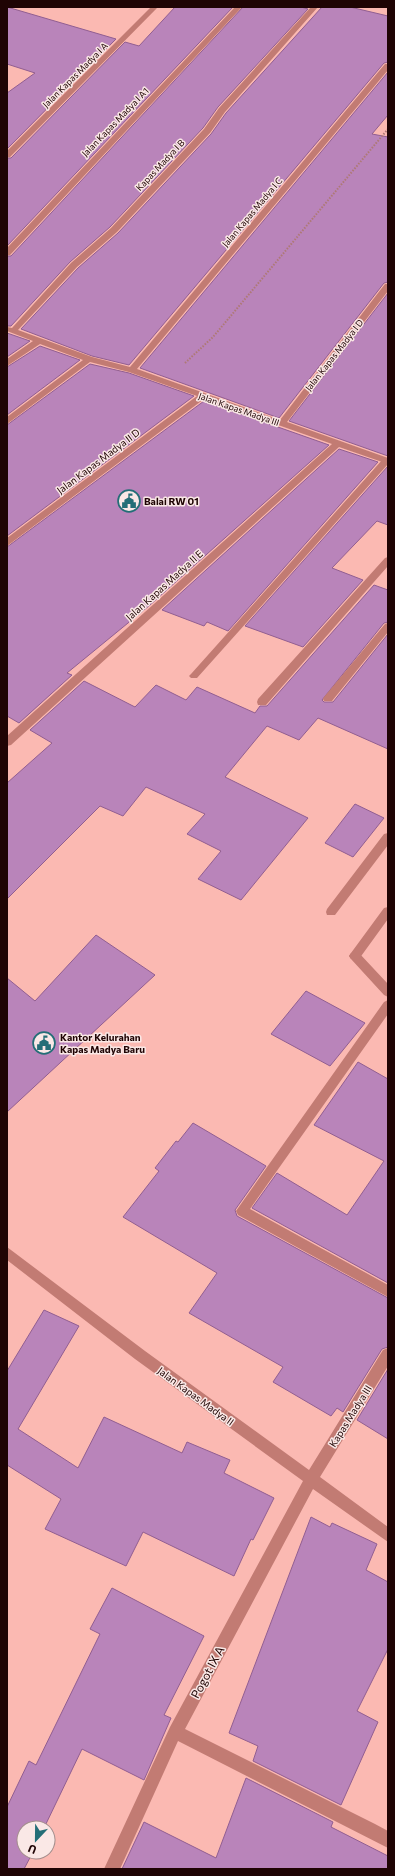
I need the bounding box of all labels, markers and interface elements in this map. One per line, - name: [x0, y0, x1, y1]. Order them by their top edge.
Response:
- street label: Jalan Kapas Madya I A: [40, 40, 110, 110]
- street label: Jalan Kapas Madya I A1: [79, 85, 151, 159]
- street label: Kapas Madya I B: [133, 137, 187, 193]
- street label: Jalan Kapas Madya I C: [220, 175, 284, 249]
- street label: Jalan Kapas Madya I D: [303, 317, 366, 393]
- street label: Jalan Kapas Madya III: [197, 390, 281, 428]
- street label: Jalan Kapas Madya II D: [54, 426, 142, 496]
- public building icon: Balai RW 01: [116, 488, 142, 514]
- place label: Balai RW 01: [144, 495, 199, 507]
- street label: Jalan Kapas Madya II E: [123, 547, 205, 623]
- public building icon: Kantor Kelurahan Kapas Madya Baru: [31, 1030, 57, 1056]
- place label: Kantor Kelurahan Kapas Madya Baru: [60, 1031, 145, 1055]
- street label: Jalan Kapas Madya II: [155, 1364, 237, 1428]
- street label: Kapas Madya III: [326, 1383, 374, 1449]
- street label: Pogot IX A: [187, 1643, 227, 1701]
- north arrow: [16, 1820, 56, 1860]
- text: U: [26, 1842, 38, 1857]

